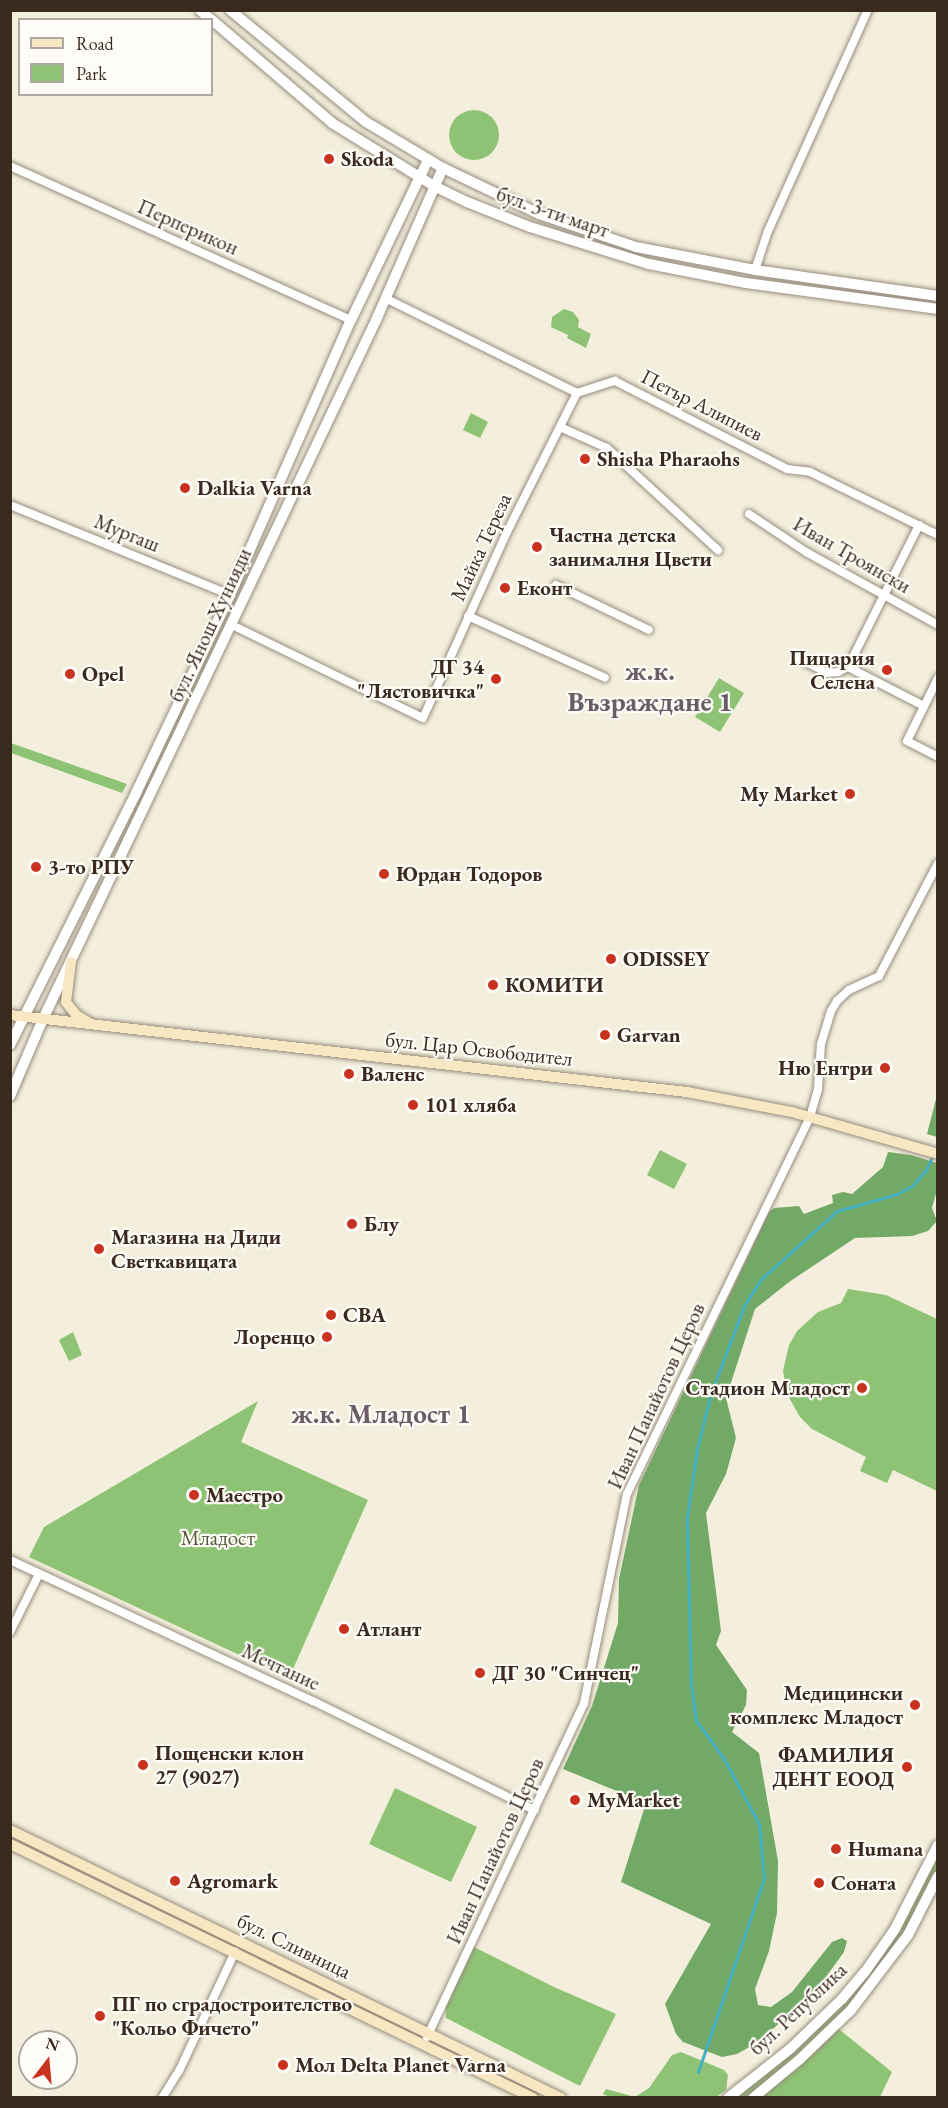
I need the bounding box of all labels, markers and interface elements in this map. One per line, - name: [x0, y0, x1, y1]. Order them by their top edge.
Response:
- legend: [18, 18, 213, 96]
- text: Road: [76, 32, 114, 55]
- text: Park: [76, 62, 107, 85]
- place label: Skoda: [341, 146, 394, 172]
- marker: Skoda: [322, 152, 336, 166]
- street label: бул. 3-ти март: [493, 181, 613, 243]
- street label: Перперикон: [133, 193, 243, 261]
- street label: Петър Алипиев: [637, 363, 767, 447]
- place label: Shisha Pharaohs: [597, 446, 740, 472]
- marker: Shisha Pharaohs: [578, 452, 592, 466]
- place label: Dalkia Varna: [197, 475, 312, 501]
- marker: Dalkia Varna: [178, 481, 192, 495]
- street label: Майка Тереза: [445, 489, 517, 605]
- street label: Мургаш: [91, 508, 163, 558]
- street label: Иван Троянски: [789, 511, 915, 599]
- place label: Частна детска занималня Цвети: [549, 522, 712, 572]
- marker: Частна детска занималня Цвети: [530, 540, 544, 554]
- street label: бул. Янош Хунияди: [163, 544, 257, 706]
- place label: Еконт: [517, 575, 573, 601]
- marker: Еконт: [498, 581, 512, 595]
- place label: Пицария Селена: [789, 645, 875, 695]
- place label: ДГ 34 "Лястовичка": [357, 654, 484, 704]
- district label: ж.к. Възраждане 1: [567, 654, 733, 717]
- place label: Opel: [82, 661, 124, 687]
- marker: Пицария Селена: [880, 663, 894, 677]
- marker: Opel: [63, 667, 77, 681]
- marker: ДГ 34 "Лястовичка": [489, 672, 503, 686]
- place label: My Market: [740, 781, 838, 807]
- marker: My Market: [843, 787, 857, 801]
- place label: 3-то РПУ: [48, 854, 134, 880]
- marker: 3-то РПУ: [29, 860, 43, 874]
- place label: Юрдан Тодоров: [396, 861, 543, 887]
- marker: Юрдан Тодоров: [377, 867, 391, 881]
- place label: ODISSEY: [623, 946, 709, 972]
- marker: ODISSEY: [604, 952, 618, 966]
- place label: КОМИТИ: [505, 972, 604, 998]
- marker: КОМИТИ: [486, 978, 500, 992]
- place label: Garvan: [617, 1022, 681, 1048]
- street label: бул. Цар Освободител: [384, 1027, 574, 1071]
- marker: Garvan: [598, 1028, 612, 1042]
- place label: Ню Ентри: [778, 1055, 873, 1081]
- place label: Валенс: [361, 1061, 424, 1087]
- marker: Ню Ентри: [878, 1061, 892, 1075]
- marker: Валенс: [342, 1067, 356, 1081]
- place label: 101 хляба: [425, 1092, 516, 1118]
- marker: 101 хляба: [406, 1098, 420, 1112]
- place label: Блу: [364, 1211, 399, 1237]
- marker: Блу: [345, 1217, 359, 1231]
- place label: Магазина на Диди Светкавицата: [111, 1224, 281, 1274]
- marker: Магазина на Диди Светкавицата: [92, 1242, 106, 1256]
- street label: Иван Панайотов Церов: [602, 1299, 710, 1493]
- place label: CBA: [343, 1302, 386, 1328]
- marker: CBA: [324, 1308, 338, 1322]
- place label: Лоренцо: [234, 1324, 315, 1350]
- marker: Лоренцо: [320, 1330, 334, 1344]
- place label: Стадион Младост: [686, 1375, 850, 1401]
- marker: Стадион Младост: [855, 1381, 869, 1395]
- district label: ж.к. Младост 1: [291, 1398, 471, 1430]
- place label: Маестро: [206, 1482, 283, 1508]
- marker: Маестро: [187, 1488, 201, 1502]
- park label: Младост: [181, 1525, 255, 1551]
- place label: Атлант: [356, 1616, 422, 1642]
- marker: Атлант: [337, 1622, 351, 1636]
- street label: Мечтание: [238, 1638, 324, 1696]
- place label: ДГ 30 "Синчец": [492, 1660, 639, 1686]
- marker: ДГ 30 "Синчец": [473, 1666, 487, 1680]
- place label: Медицински комплекс Младост: [730, 1680, 903, 1730]
- marker: Медицински комплекс Младост: [908, 1698, 922, 1712]
- place label: Пощенски клон 27 (9027): [155, 1740, 304, 1790]
- place label: ФАМИЛИЯ ДЕНТ ЕООД: [772, 1742, 894, 1792]
- street label: Иван Панайотов Церов: [441, 1754, 549, 1948]
- marker: Пощенски клон 27 (9027): [136, 1758, 150, 1772]
- marker: ФАМИЛИЯ ДЕНТ ЕООД: [898, 1758, 916, 1776]
- place label: MyMarket: [587, 1787, 680, 1813]
- marker: MyMarket: [568, 1793, 582, 1807]
- place label: Humana: [848, 1836, 923, 1862]
- marker: Humana: [829, 1842, 843, 1856]
- place label: Agromark: [187, 1868, 278, 1894]
- place label: Соната: [831, 1870, 896, 1896]
- marker: Agromark: [168, 1874, 182, 1888]
- marker: Соната: [812, 1876, 826, 1890]
- street label: бул. Сливница: [233, 1908, 355, 1984]
- street label: бул. Република: [744, 1957, 852, 2061]
- place label: ПГ по сградостроителство "Кольо Фичето": [112, 1991, 352, 2041]
- marker: ПГ по сградостроителство "Кольо Фичето": [93, 2009, 107, 2023]
- north arrow: [18, 2030, 78, 2090]
- text: N: [43, 2032, 62, 2056]
- place label: Мол Delta Planet Varna: [295, 2052, 506, 2078]
- marker: Мол Delta Planet Varna: [276, 2058, 290, 2072]

